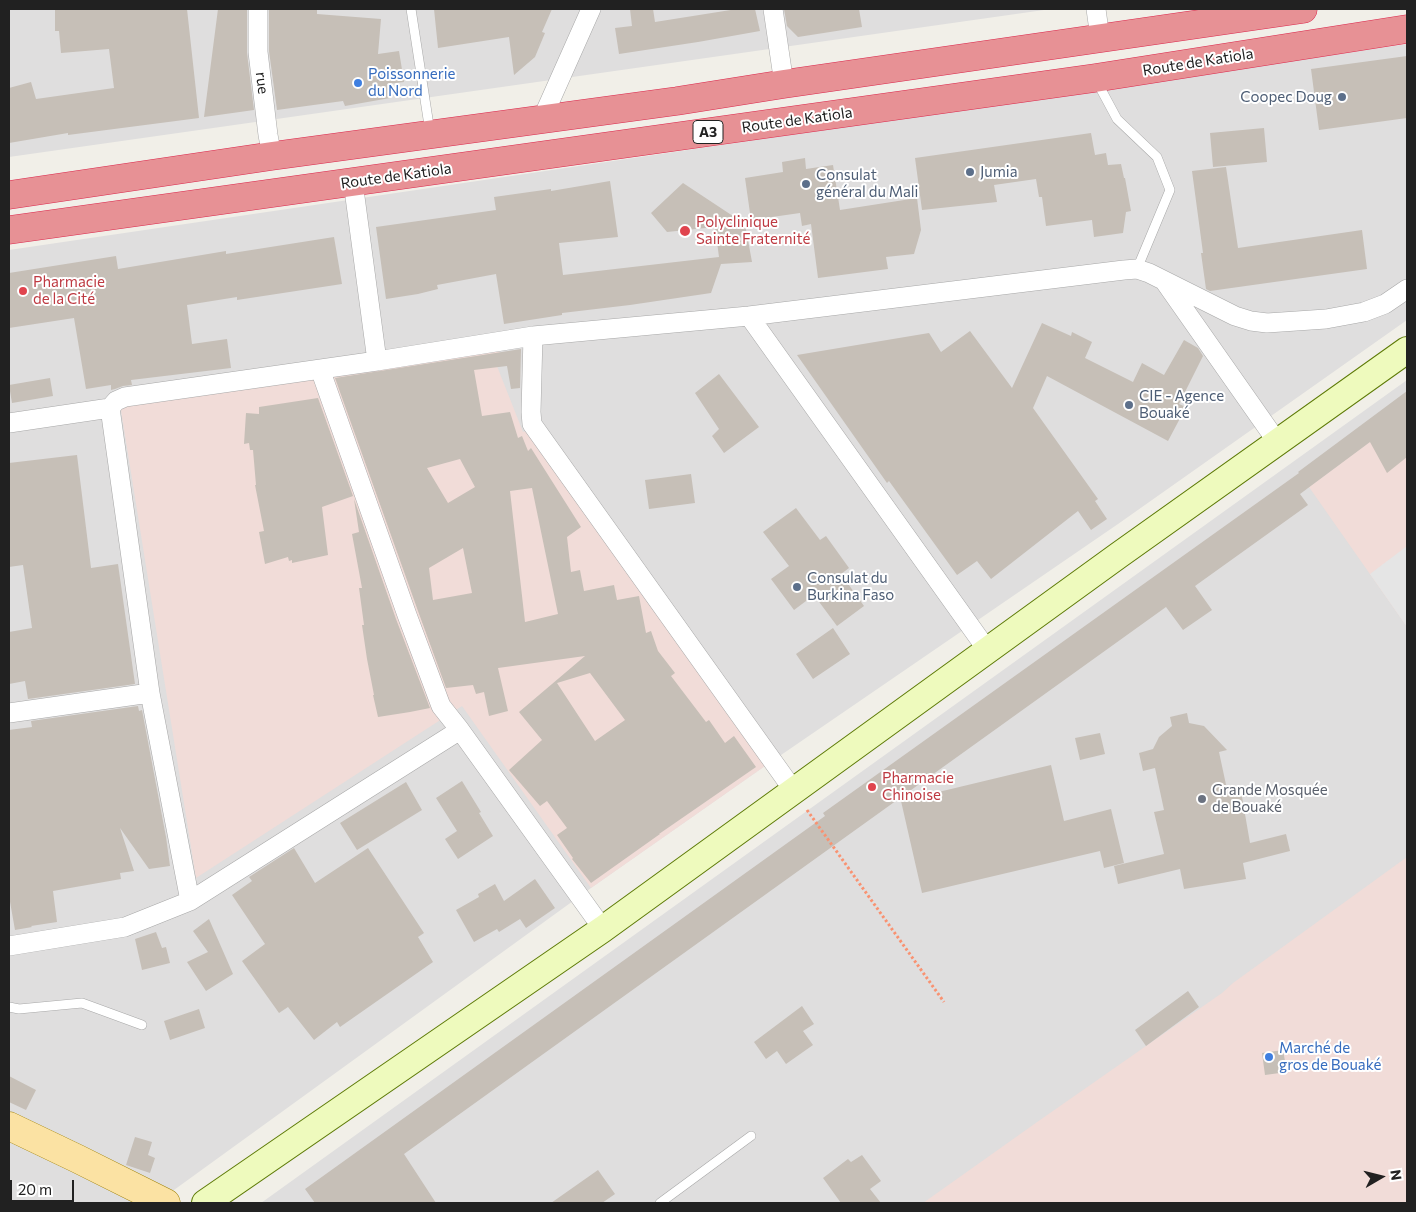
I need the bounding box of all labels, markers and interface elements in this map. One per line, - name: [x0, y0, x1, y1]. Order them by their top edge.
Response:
- street label: Route de Katiola: [1141, 44, 1255, 80]
- place label: Poissonnerie du Nord: [368, 65, 455, 100]
- street label: rue: [252, 71, 272, 95]
- marker: Poissonnerie du Nord: [352, 77, 364, 89]
- place label: Coopec Doug: [1240, 88, 1332, 106]
- marker: Coopec Doug: [1336, 91, 1348, 103]
- street label: Route de Katiola: [740, 103, 854, 137]
- road number: A3: [693, 120, 723, 144]
- street label: Route de Katiola: [339, 159, 453, 193]
- place label: Jumia: [980, 163, 1018, 181]
- place label: Consulat général du Mali: [816, 166, 918, 201]
- marker: Jumia: [964, 166, 976, 178]
- marker: Consulat général du Mali: [800, 178, 812, 190]
- place label: Polyclinique Sainte Fraternité: [696, 213, 810, 248]
- marker: Polyclinique Sainte Fraternité: [678, 224, 692, 238]
- place label: Pharmacie de la Cité: [33, 273, 105, 308]
- marker: Pharmacie de la Cité: [17, 285, 29, 297]
- place label: CIE - Agence Bouaké: [1139, 387, 1224, 422]
- marker: CIE - Agence Bouaké: [1123, 399, 1135, 411]
- place label: Consulat du Burkina Faso: [807, 569, 894, 604]
- marker: Consulat du Burkina Faso: [791, 581, 803, 593]
- place label: Pharmacie Chinoise: [882, 769, 954, 804]
- marker: Pharmacie Chinoise: [866, 781, 878, 793]
- place label: Grande Mosquée de Bouaké: [1212, 781, 1328, 816]
- marker: Grande Mosquée de Bouaké: [1196, 793, 1208, 805]
- place label: Marché de gros de Bouaké: [1279, 1039, 1381, 1074]
- marker: Marché de gros de Bouaké: [1263, 1051, 1275, 1063]
- north arrow: [1356, 1152, 1406, 1202]
- text: N: [1387, 1168, 1405, 1181]
- scale bar: [12, 1170, 76, 1202]
- text: 20 m: [18, 1180, 52, 1198]

